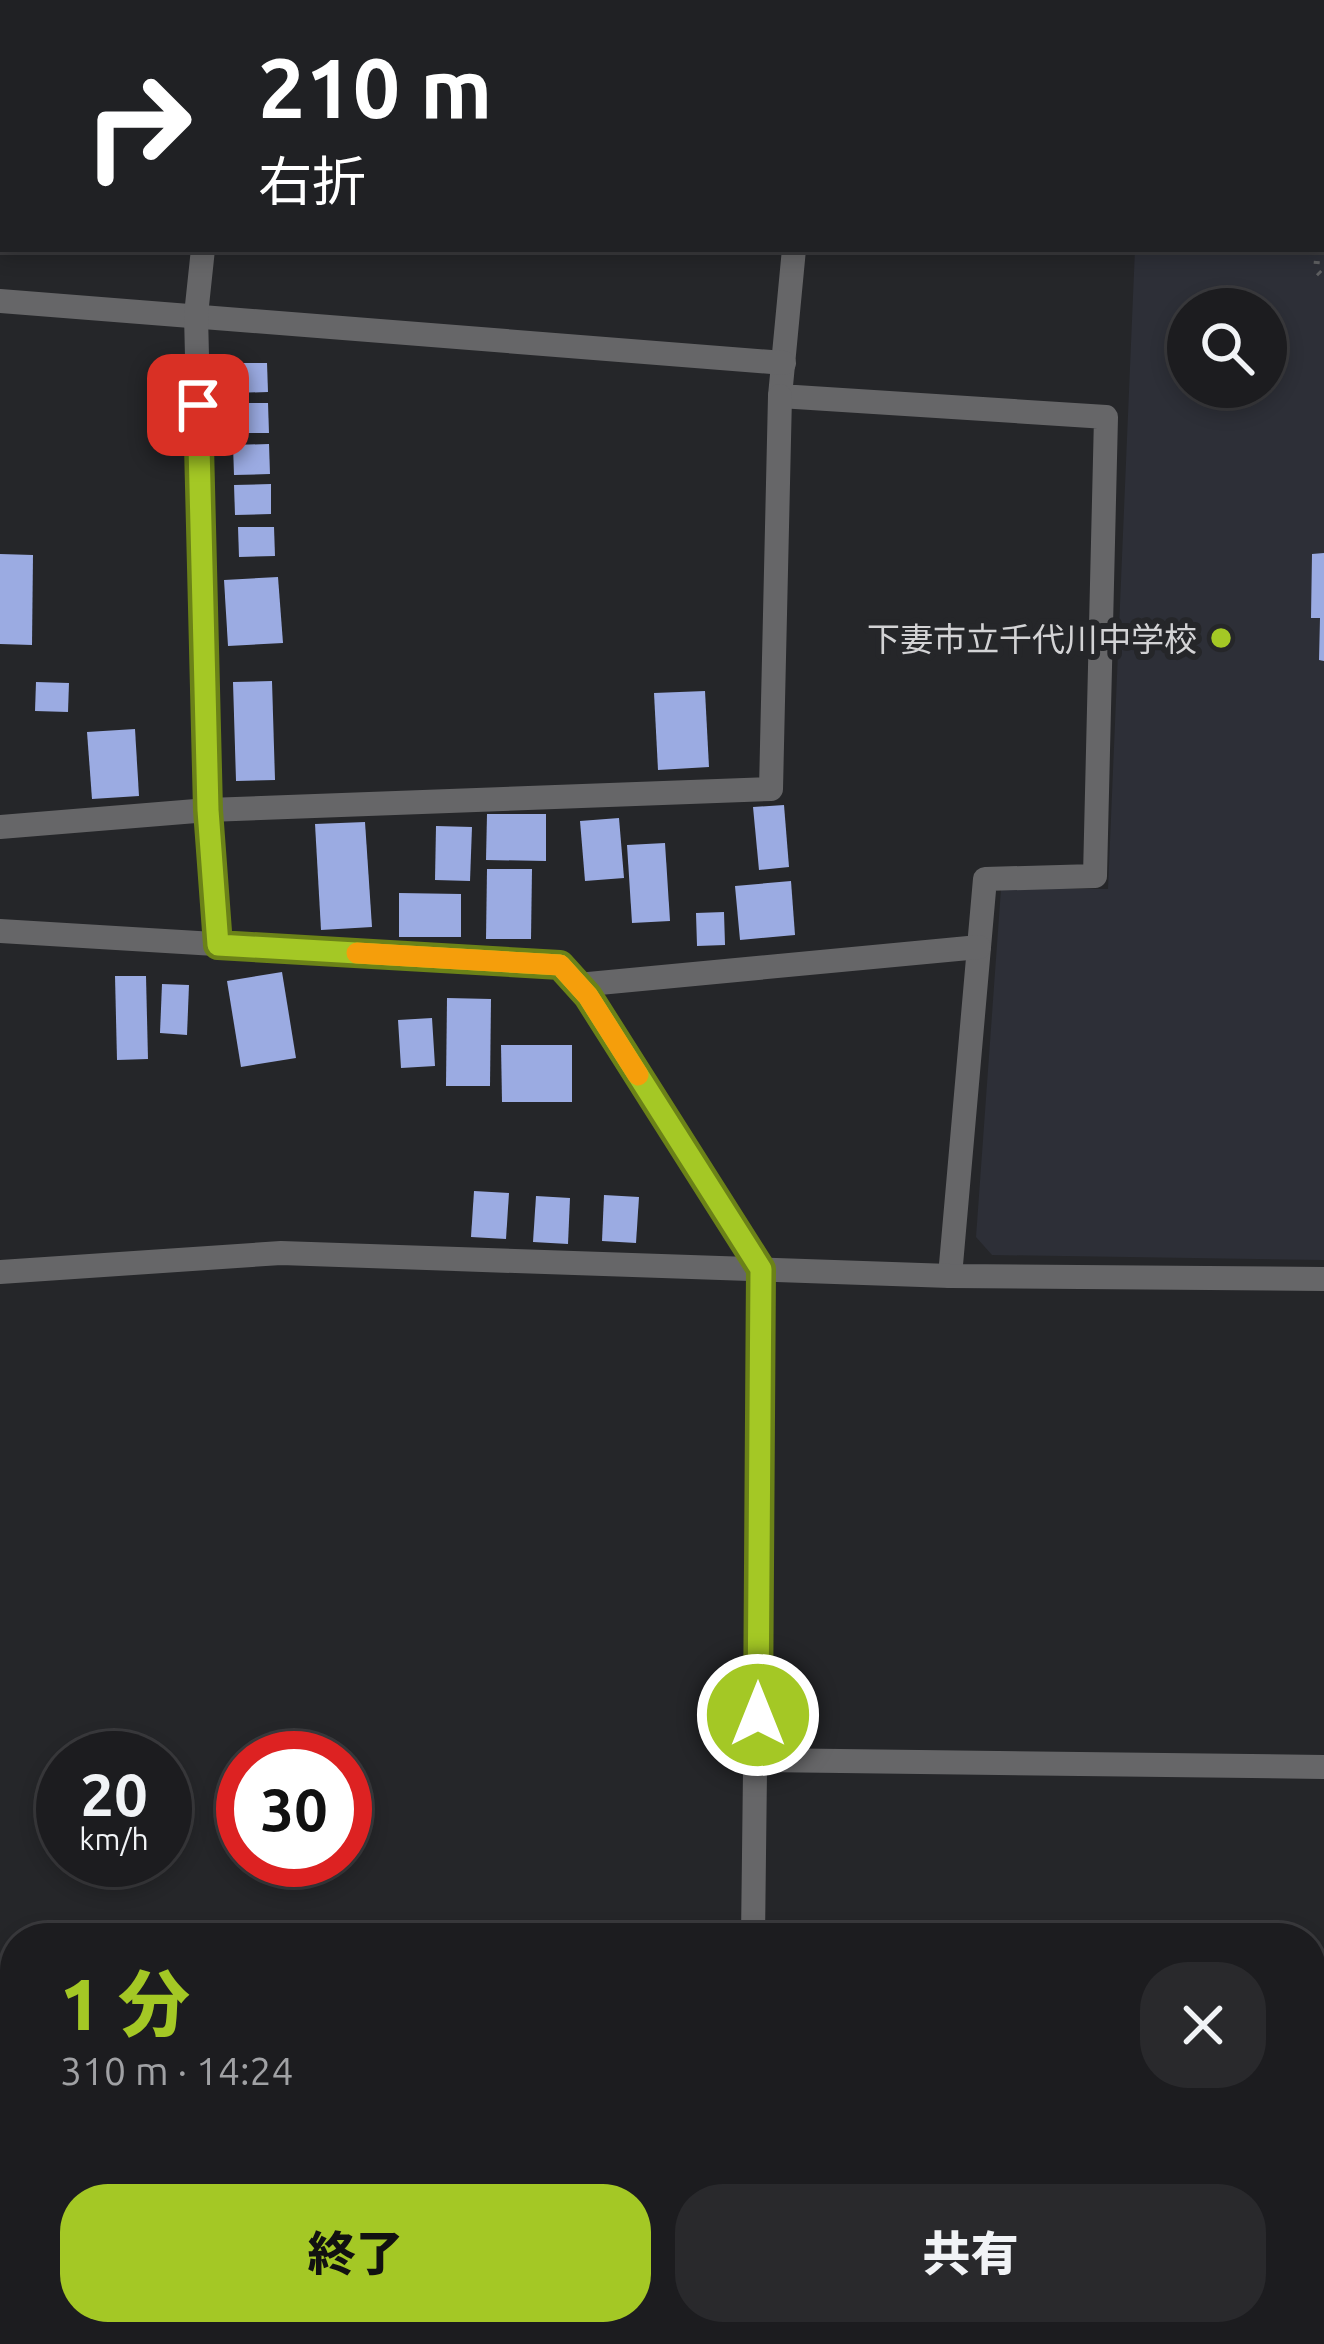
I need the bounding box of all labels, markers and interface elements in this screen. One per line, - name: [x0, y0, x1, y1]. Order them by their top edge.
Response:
- text: 210 m: [258, 40, 492, 134]
- icon: right: [60, 48, 216, 204]
- text: 右折: [258, 151, 366, 211]
- map controls: [1167, 288, 1287, 408]
- button: search: [1167, 288, 1287, 408]
- pin: [147, 354, 249, 456]
- icon: arrive: [165, 372, 231, 438]
- place label: 下妻市立千代川中学校: [867, 620, 1197, 657]
- marker: 下妻市立千代川中学校: [1208, 625, 1234, 651]
- position arrow: [695, 1652, 821, 1778]
- speed limit sign: 30: [216, 1731, 372, 1887]
- text: 20: [80, 1760, 148, 1827]
- text: km/h: [79, 1822, 149, 1856]
- button: close: [1140, 1962, 1266, 2088]
- text: 1 分: [60, 1963, 190, 2044]
- text: 310 m · 14:24: [60, 2049, 294, 2092]
- button: 終了: [60, 2184, 651, 2322]
- button: 共有: [675, 2184, 1266, 2322]

